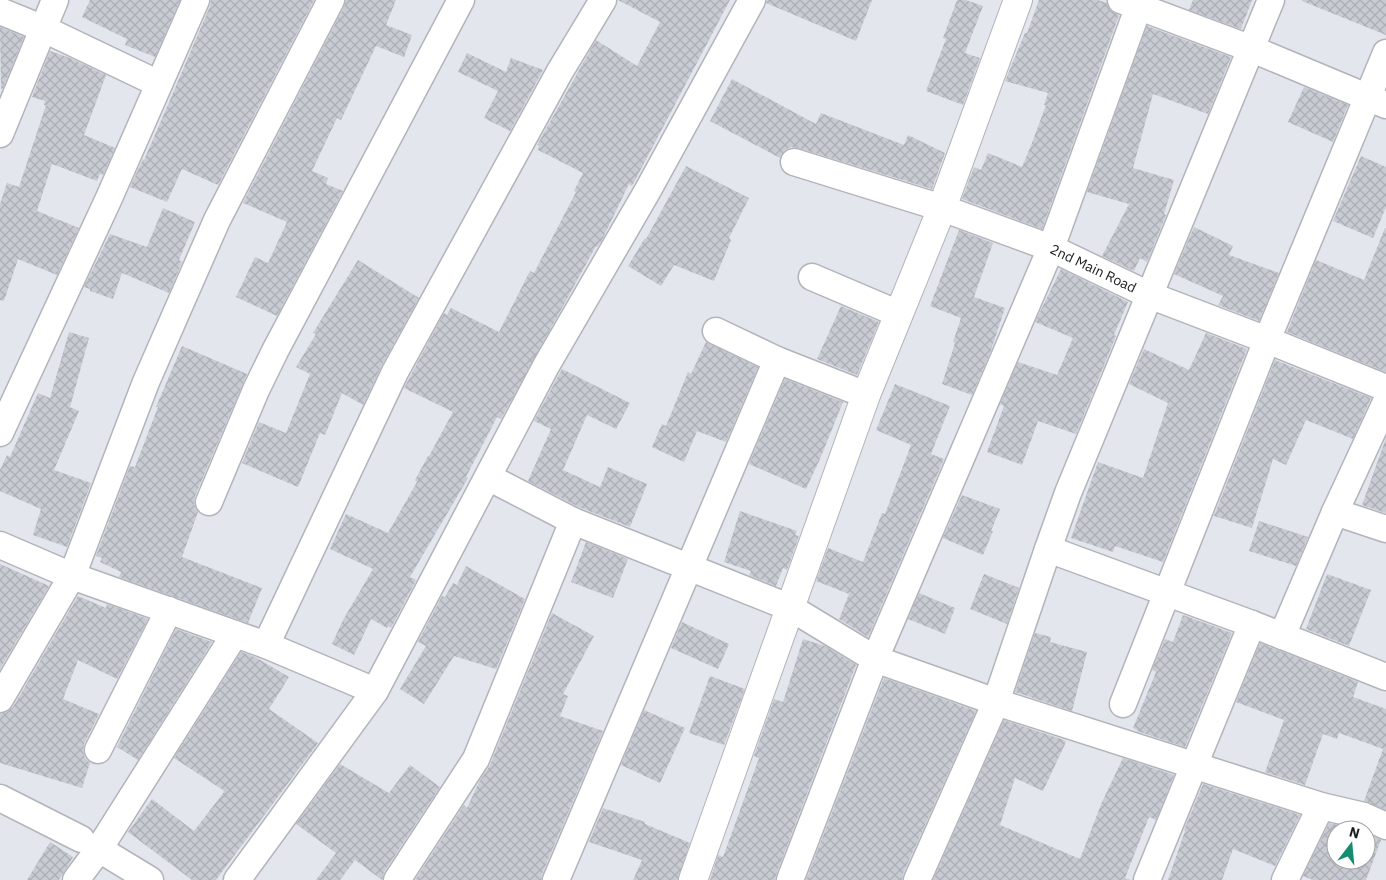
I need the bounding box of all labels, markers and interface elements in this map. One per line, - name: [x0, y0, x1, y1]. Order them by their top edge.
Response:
- street label: 2nd Main Road: [1047, 240, 1139, 297]
- north arrow: [1326, 820, 1376, 870]
- text: N: [1347, 822, 1362, 843]

